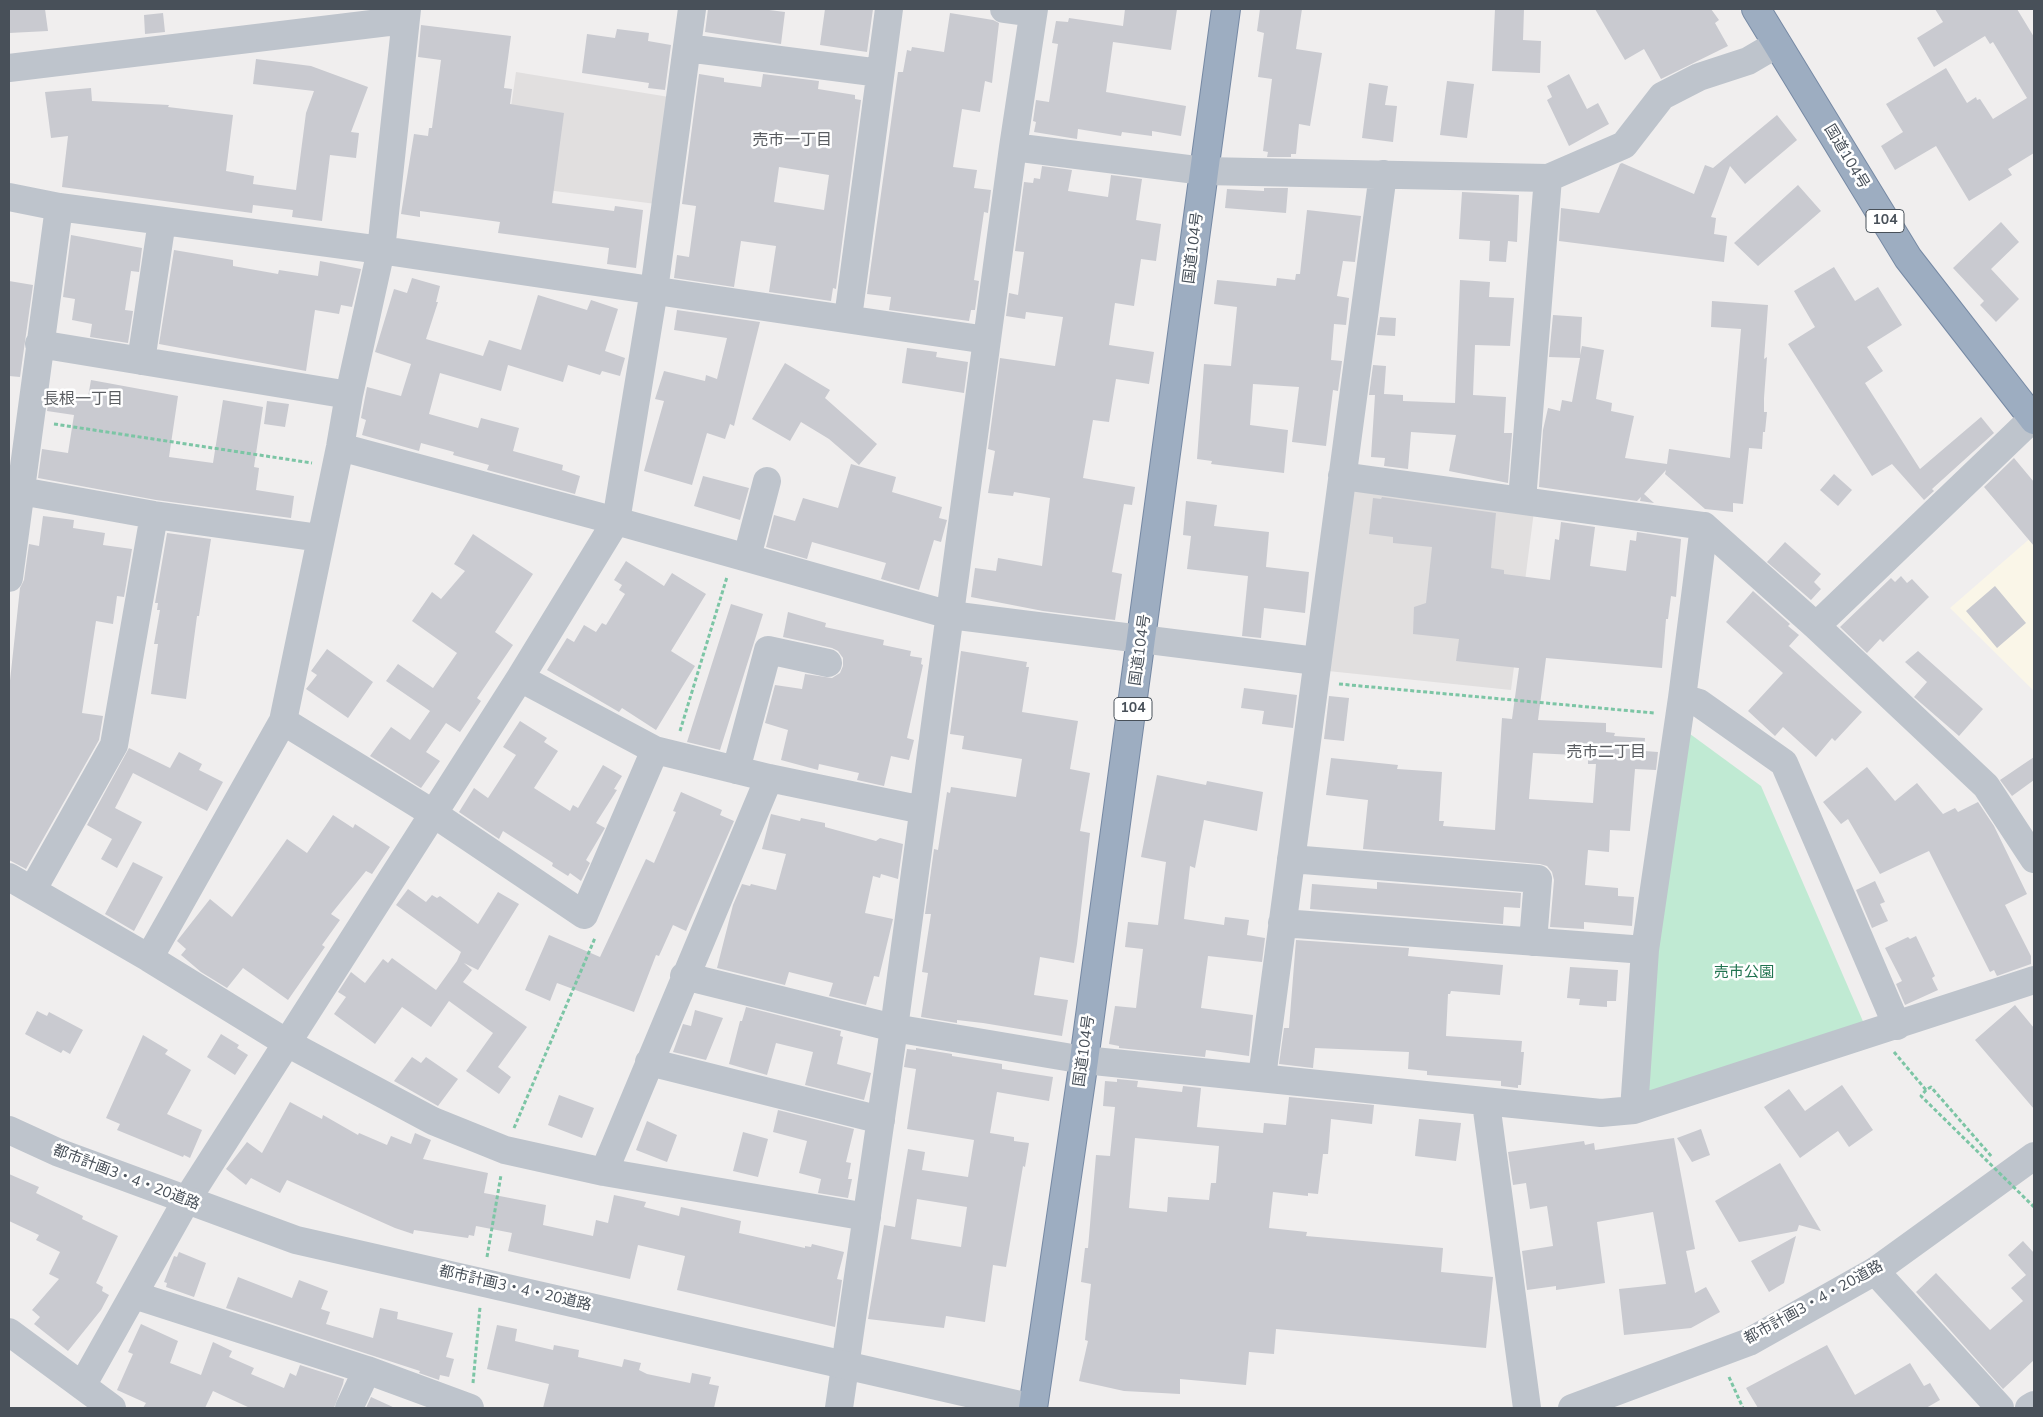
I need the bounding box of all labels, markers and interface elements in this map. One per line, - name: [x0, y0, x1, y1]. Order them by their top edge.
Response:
- street label: 国道104号: [1820, 122, 1872, 192]
- district label: 売市一丁目: [752, 131, 832, 151]
- road number: 104: [1866, 210, 1904, 232]
- street label: 国道104号: [1181, 211, 1207, 285]
- district label: 長根一丁目: [43, 390, 123, 410]
- street label: 国道104号: [1127, 613, 1155, 687]
- road number: 104: [1114, 698, 1152, 721]
- district label: 売市二丁目: [1566, 743, 1646, 763]
- park label: 売市公園: [1714, 964, 1774, 982]
- street label: 国道104号: [1071, 1014, 1099, 1088]
- street label: 都市計画3・4・20道路: [50, 1142, 202, 1214]
- street label: 都市計画3・4・20道路: [1741, 1257, 1887, 1349]
- street label: 都市計画3・4・20道路: [437, 1263, 593, 1315]

